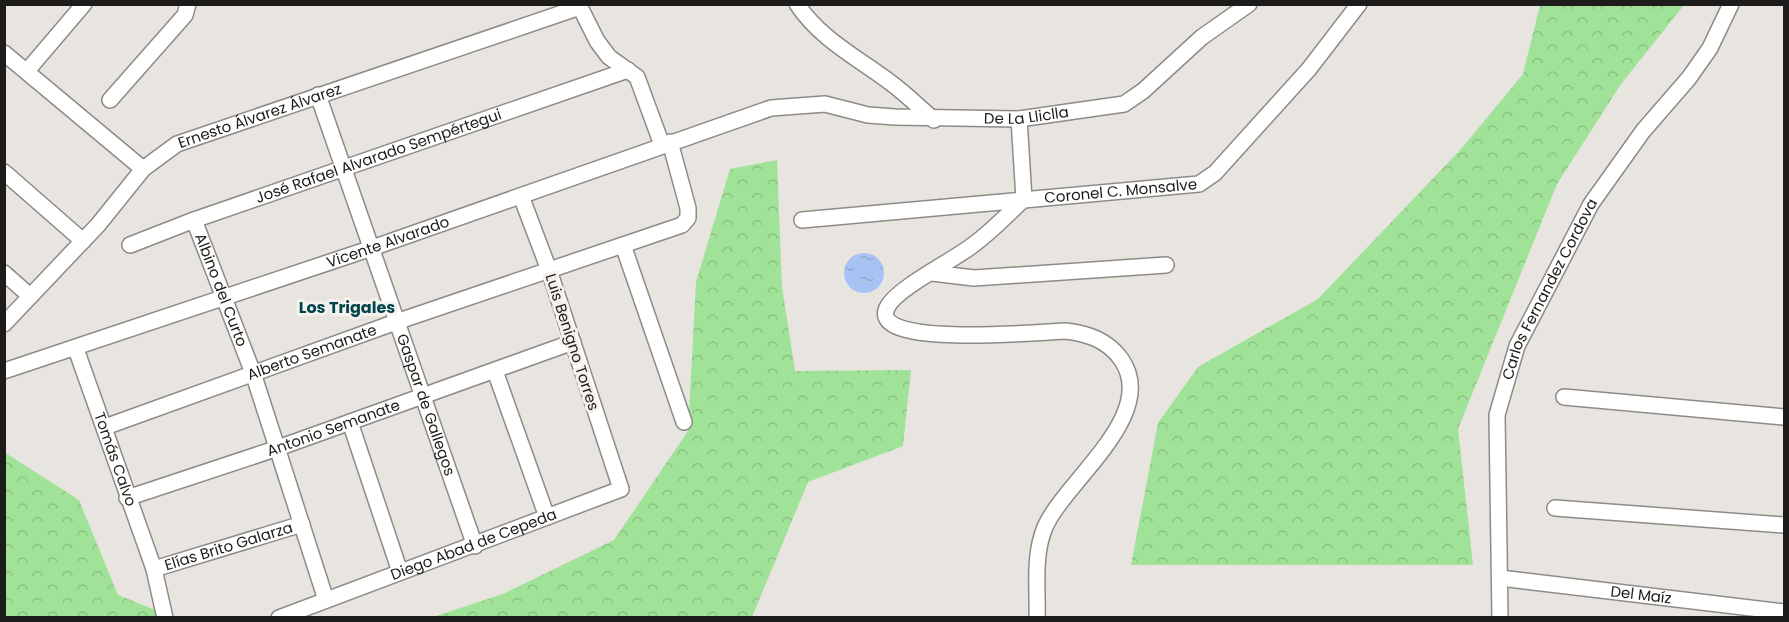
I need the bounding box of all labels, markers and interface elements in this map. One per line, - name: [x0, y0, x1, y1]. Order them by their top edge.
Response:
- street label: Ernesto Álvarez Álvarez: [175, 78, 344, 153]
- street label: De La Lliclla: [984, 101, 1070, 130]
- street label: José Rafael Alvarado Sempértegui: [253, 104, 504, 208]
- street label: Coronel C. Monsalve: [1043, 173, 1198, 208]
- street label: Carlos Fernandez Cordova: [1497, 195, 1602, 382]
- street label: Vicente Alvarado: [324, 211, 452, 272]
- street label: Albino del Curto: [190, 230, 253, 350]
- street label: Luis Benigno Torres: [540, 271, 605, 413]
- district label: Los Trigales: [299, 296, 395, 319]
- street label: Alberto Semanate: [244, 319, 379, 385]
- street label: Gaspar de Gallegos: [392, 331, 461, 479]
- street label: Antonio Semanate: [264, 394, 403, 461]
- street label: Tomás Calvo: [89, 409, 142, 509]
- street label: Diego Abad de Cepeda: [387, 503, 560, 585]
- street label: Elías Brito Galarza: [162, 516, 295, 575]
- street label: Del Maíz: [1609, 580, 1673, 608]

